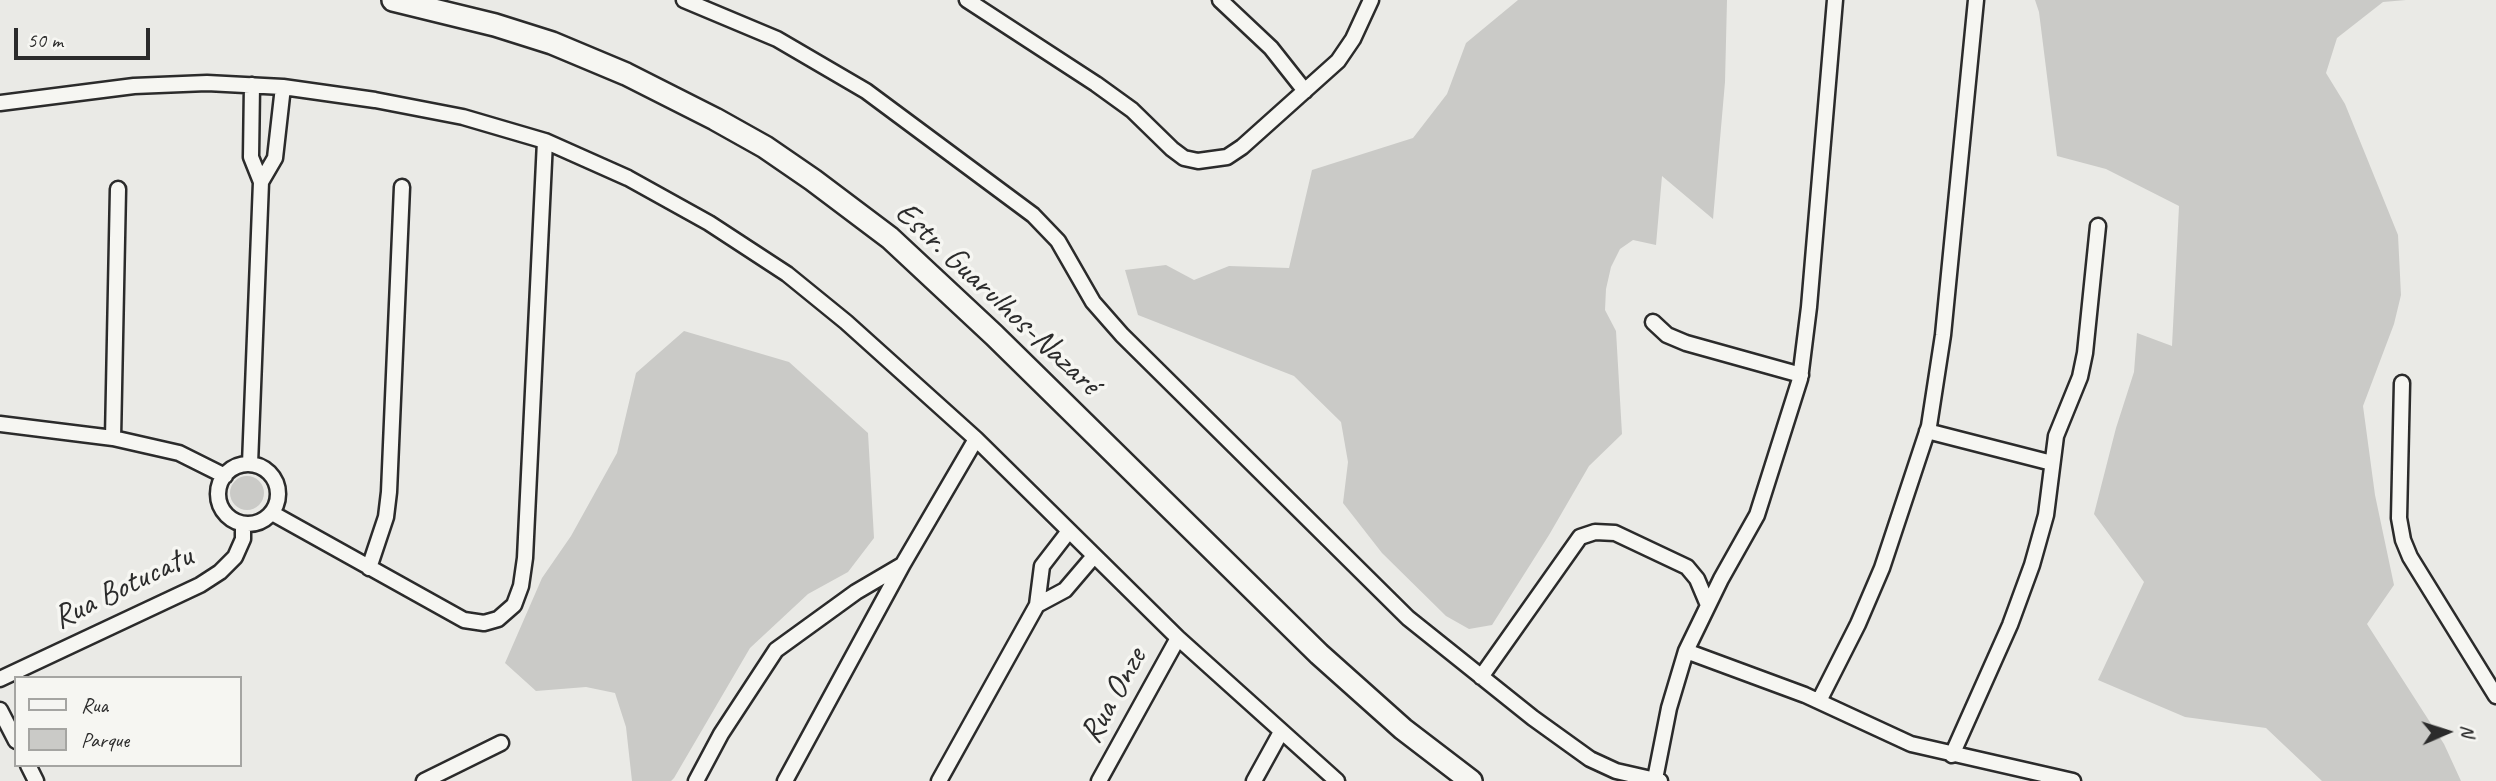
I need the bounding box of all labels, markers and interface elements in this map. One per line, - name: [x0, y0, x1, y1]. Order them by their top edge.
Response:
- scale bar: [18, 14, 154, 58]
- text: 50 m: [27, 27, 63, 53]
- street label: Estr. Guarulhos-Nazaré: [886, 194, 1108, 404]
- street label: Rua Botucatu: [47, 537, 199, 639]
- street label: Rua Onze: [1072, 642, 1156, 750]
- legend: [14, 676, 242, 767]
- text: Rua: [81, 692, 108, 718]
- north arrow: [2412, 697, 2482, 767]
- text: N: [2456, 724, 2480, 737]
- text: Parque: [81, 727, 129, 753]

